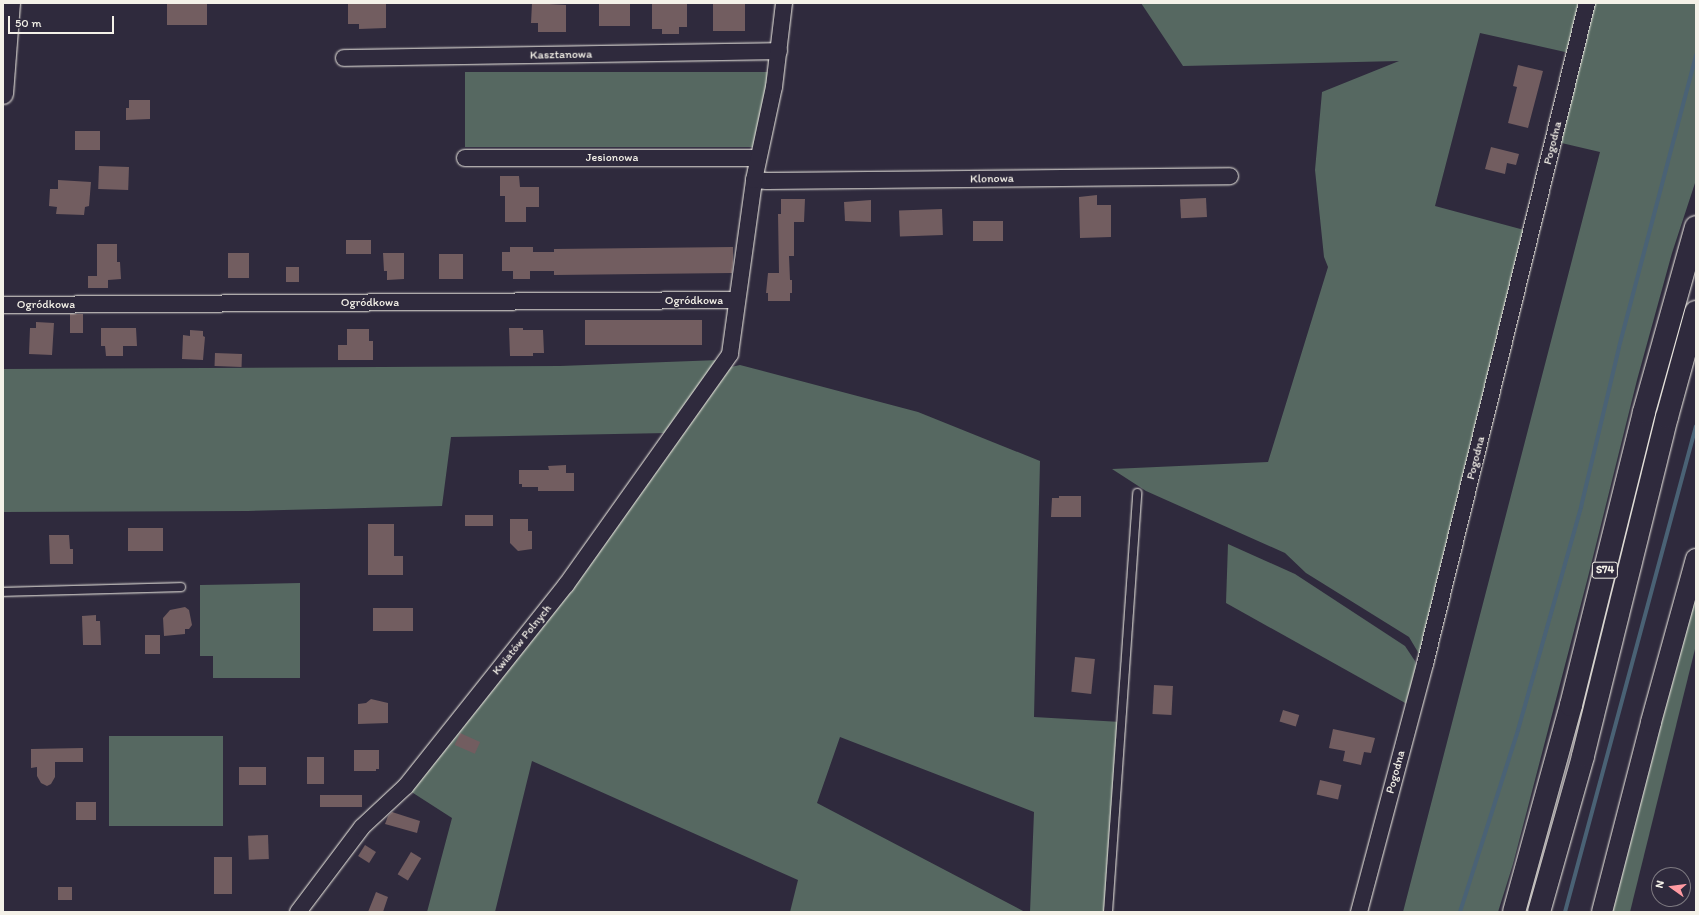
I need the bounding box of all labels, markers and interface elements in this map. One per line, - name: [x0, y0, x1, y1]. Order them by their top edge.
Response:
- scale bar: [10, 8, 116, 34]
- text: 50 m: [15, 16, 41, 30]
- street label: Kasztanowa: [530, 47, 592, 63]
- street label: Pogodna: [1541, 120, 1565, 166]
- street label: Jesionowa: [586, 151, 638, 165]
- street label: Klonowa: [970, 171, 1014, 187]
- street label: Ogródkowa: [665, 294, 723, 308]
- street label: Ogródkowa: [341, 296, 399, 310]
- street label: Ogródkowa: [17, 298, 75, 312]
- street label: Pogodna: [1464, 435, 1488, 481]
- road number: S74: [1591, 561, 1619, 579]
- street label: Kwiatów Polnych: [489, 602, 555, 678]
- street label: Pogodna: [1383, 749, 1409, 795]
- north arrow: [1651, 867, 1691, 907]
- text: N: [1653, 879, 1667, 889]

